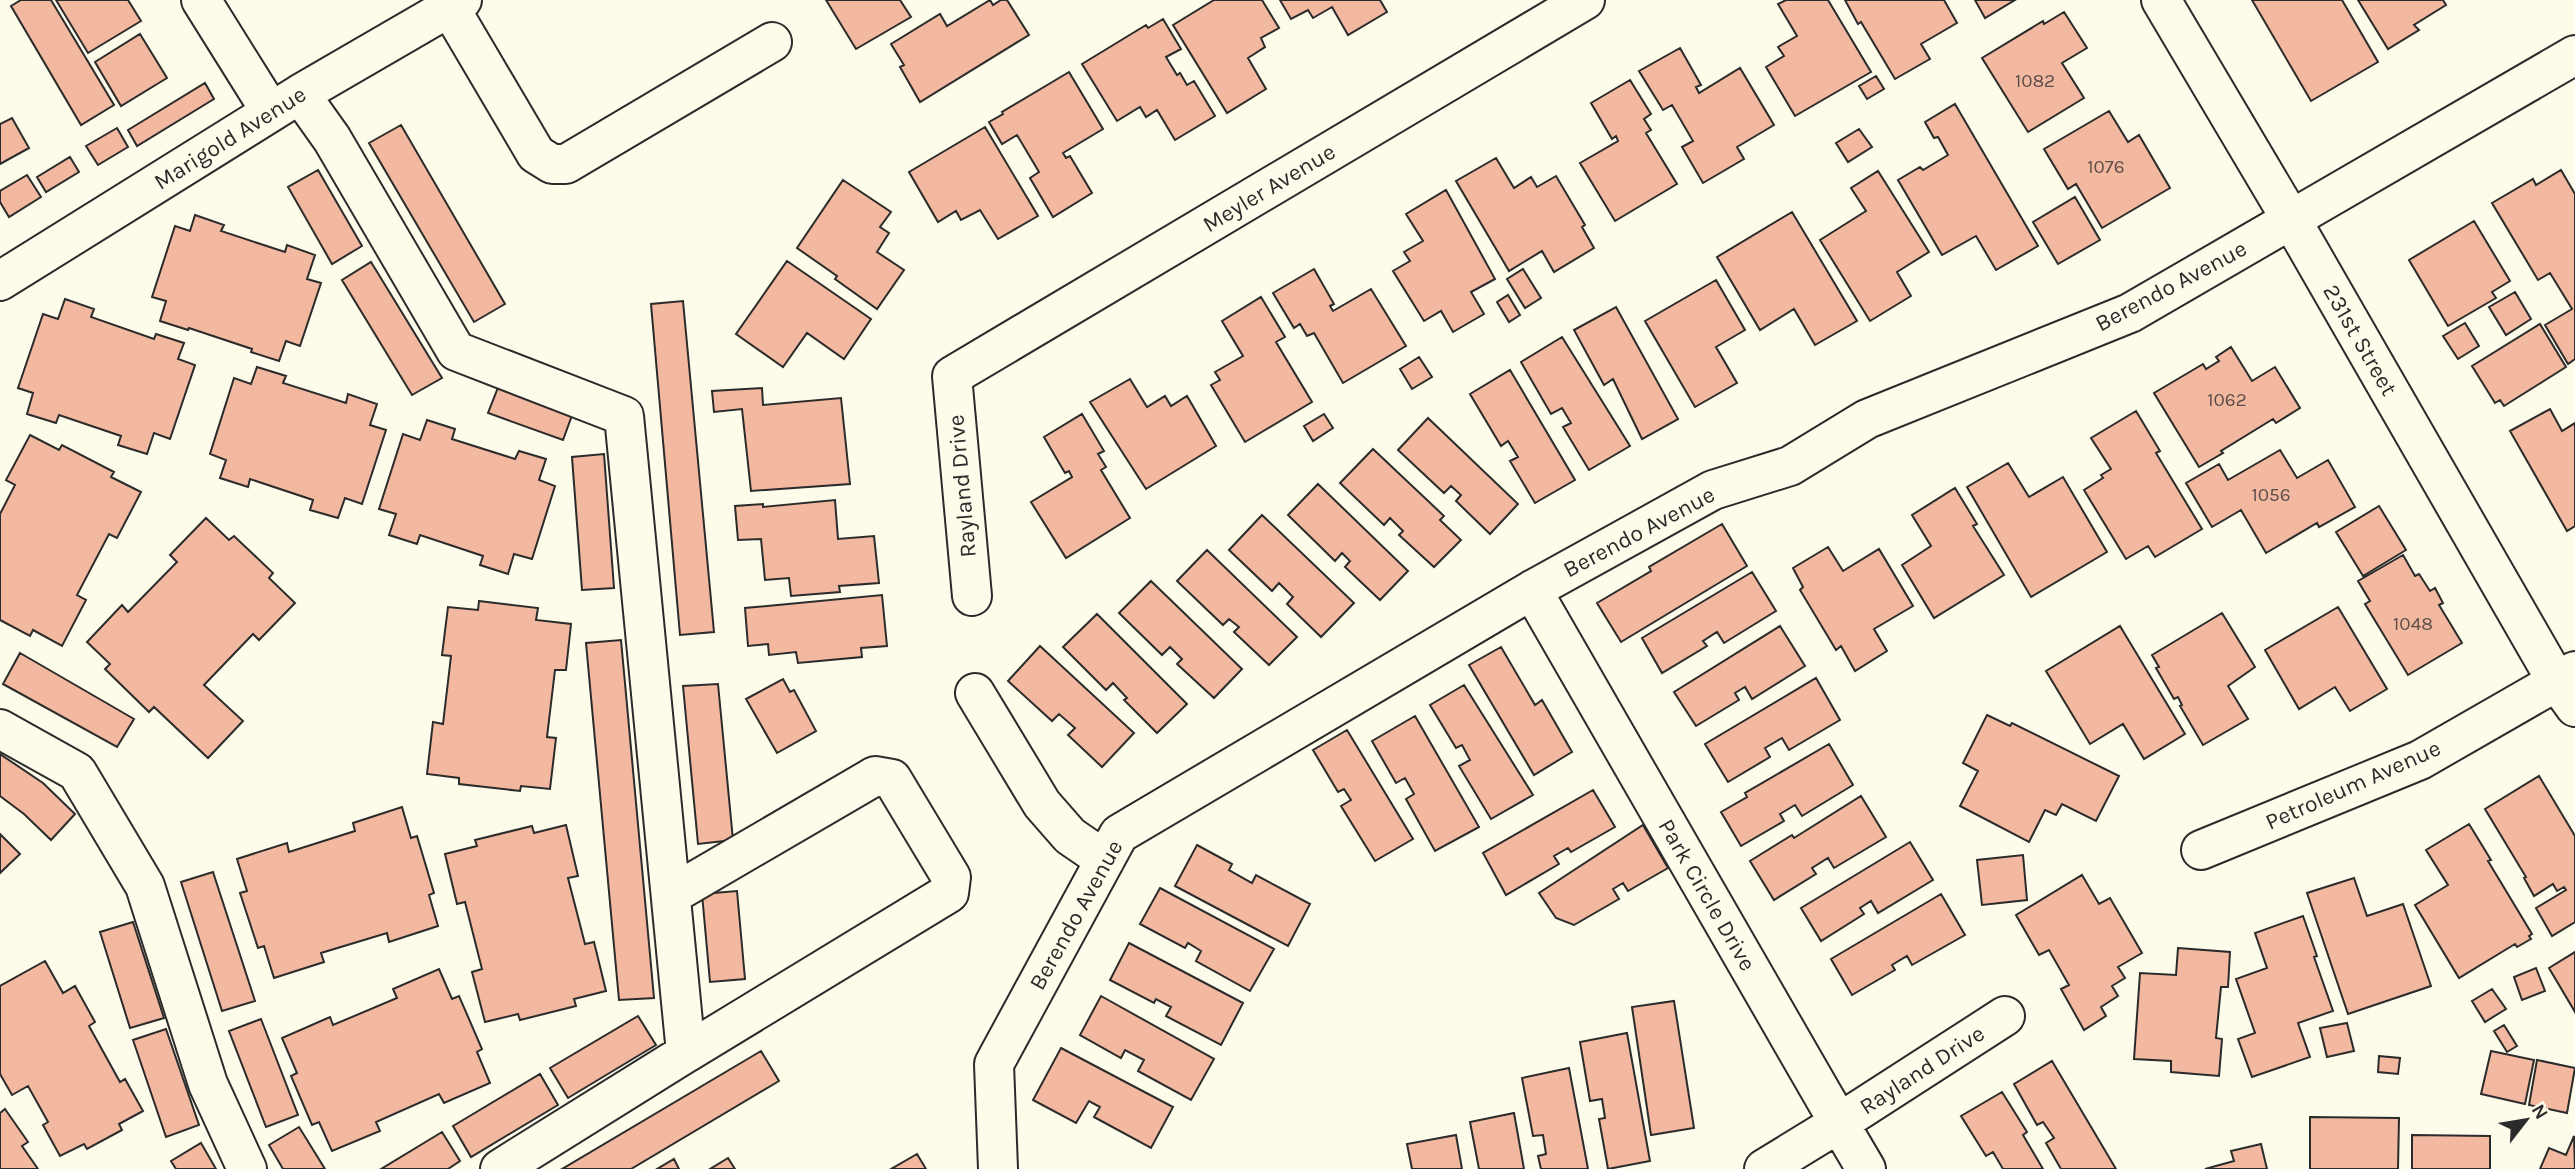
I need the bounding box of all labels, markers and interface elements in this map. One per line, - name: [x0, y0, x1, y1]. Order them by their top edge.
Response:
- house number: 1082: [2015, 70, 2055, 92]
- street label: Marigold Avenue: [149, 80, 311, 196]
- street label: Meyler Avenue: [1198, 138, 1340, 238]
- house number: 1076: [2087, 156, 2125, 178]
- street label: Berendo Avenue: [2091, 235, 2251, 337]
- street label: 231st Street: [2317, 280, 2403, 401]
- house number: 1062: [2207, 389, 2247, 411]
- street label: Rayland Drive: [942, 413, 982, 559]
- street label: Berendo Avenue: [1559, 481, 1719, 583]
- house number: 1056: [2251, 484, 2291, 506]
- house number: 1048: [2393, 613, 2433, 635]
- street label: Petroleum Avenue: [2261, 734, 2445, 836]
- street label: Park Circle Drive: [1653, 814, 1761, 976]
- street label: Berendo Avenue: [1024, 835, 1128, 995]
- street label: Rayland Drive: [1855, 1020, 1989, 1120]
- north arrow: [2491, 1085, 2561, 1155]
- text: N: [2527, 1100, 2553, 1123]

